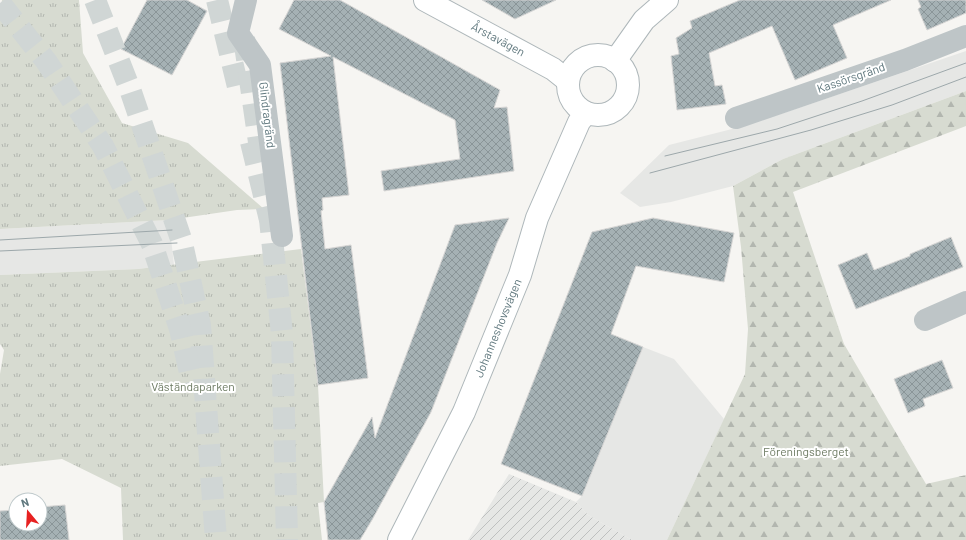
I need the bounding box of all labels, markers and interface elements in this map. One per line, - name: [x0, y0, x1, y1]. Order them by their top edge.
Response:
- street label: Årstavägen: [469, 18, 528, 59]
- street label: Kassörsgränd: [815, 59, 887, 95]
- street label: Glindragränd: [257, 81, 279, 149]
- street label: Johanneshovsvägen: [471, 276, 524, 379]
- park label: Väständaparken: [151, 379, 235, 393]
- park label: Föreningsberget: [763, 444, 849, 458]
- north arrow: [8, 492, 48, 532]
- text: N: [19, 495, 30, 509]

